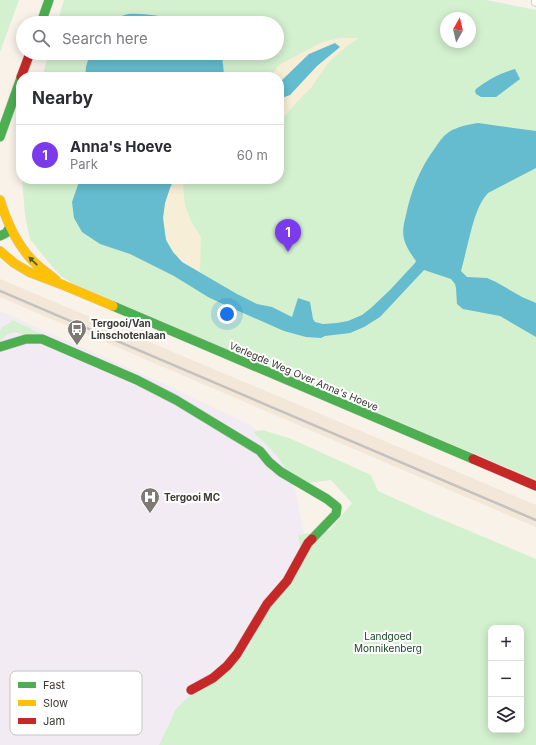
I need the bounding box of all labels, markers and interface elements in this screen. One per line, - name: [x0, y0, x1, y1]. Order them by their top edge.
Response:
- north arrow: [440, 12, 476, 48]
- search box: [16, 16, 284, 60]
- icon: search: [30, 27, 52, 49]
- text: Search here: [62, 29, 148, 48]
- text: Nearby: [32, 88, 93, 108]
- text: Anna's Hoeve: [70, 137, 172, 156]
- text: 1: [42, 147, 48, 163]
- text: 60 m: [237, 147, 268, 163]
- text: Park: [70, 156, 98, 172]
- pin: 1: [275, 219, 301, 252]
- one-way arrow: [28, 256, 38, 265]
- your location: [217, 304, 237, 324]
- place label: Tergooi/Van Linschotenlaan: [91, 317, 166, 341]
- bus stop icon: Tergooi/Van Linschotenlaan: [66, 318, 88, 346]
- street label: Verlegde Weg Over Anna's Hoeve: [228, 339, 380, 413]
- hospital icon: Tergooi MC: [139, 486, 161, 514]
- place label: Tergooi MC: [164, 491, 220, 504]
- map controls: [488, 625, 524, 733]
- button: +: [488, 625, 524, 661]
- park label: Landgoed Monnikenberg: [354, 630, 422, 654]
- button: −: [488, 661, 524, 697]
- legend: [10, 671, 142, 735]
- text: Fast: [43, 678, 65, 692]
- text: Slow: [43, 696, 68, 710]
- button: layers: [488, 697, 524, 733]
- text: Jam: [43, 714, 65, 728]

